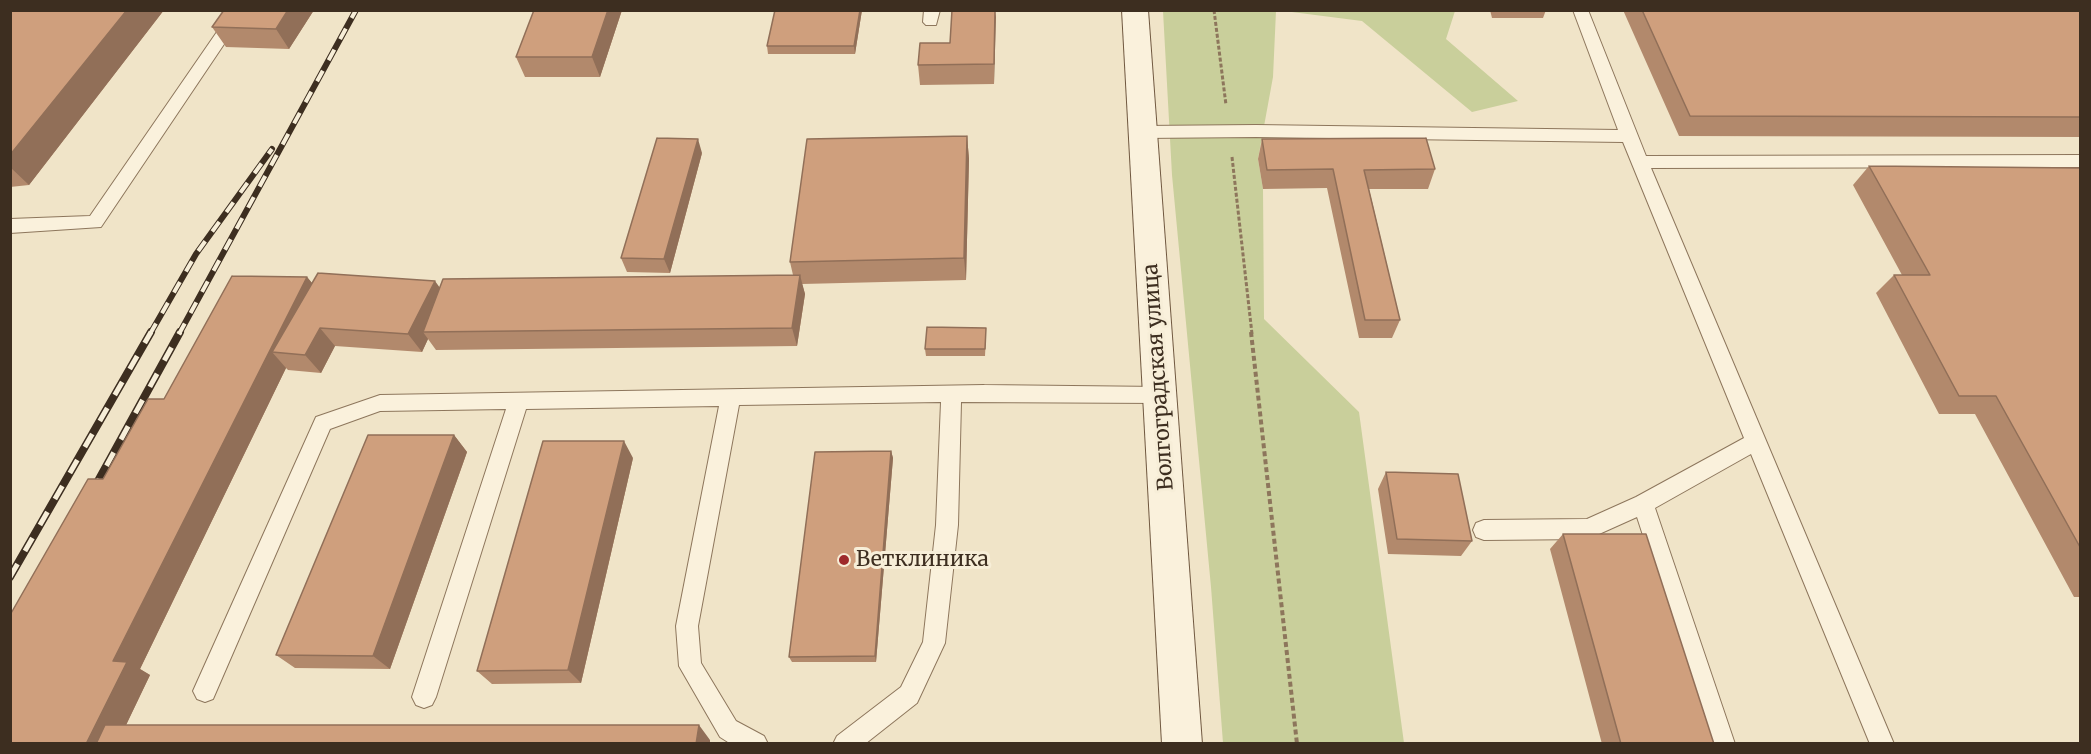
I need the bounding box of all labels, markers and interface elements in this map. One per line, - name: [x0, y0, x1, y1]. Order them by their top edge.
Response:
- street label: Волгоградская улица: [1138, 263, 1180, 491]
- place label: Ветклиника: [856, 547, 989, 573]
- marker: Ветклиника: [837, 553, 851, 567]

